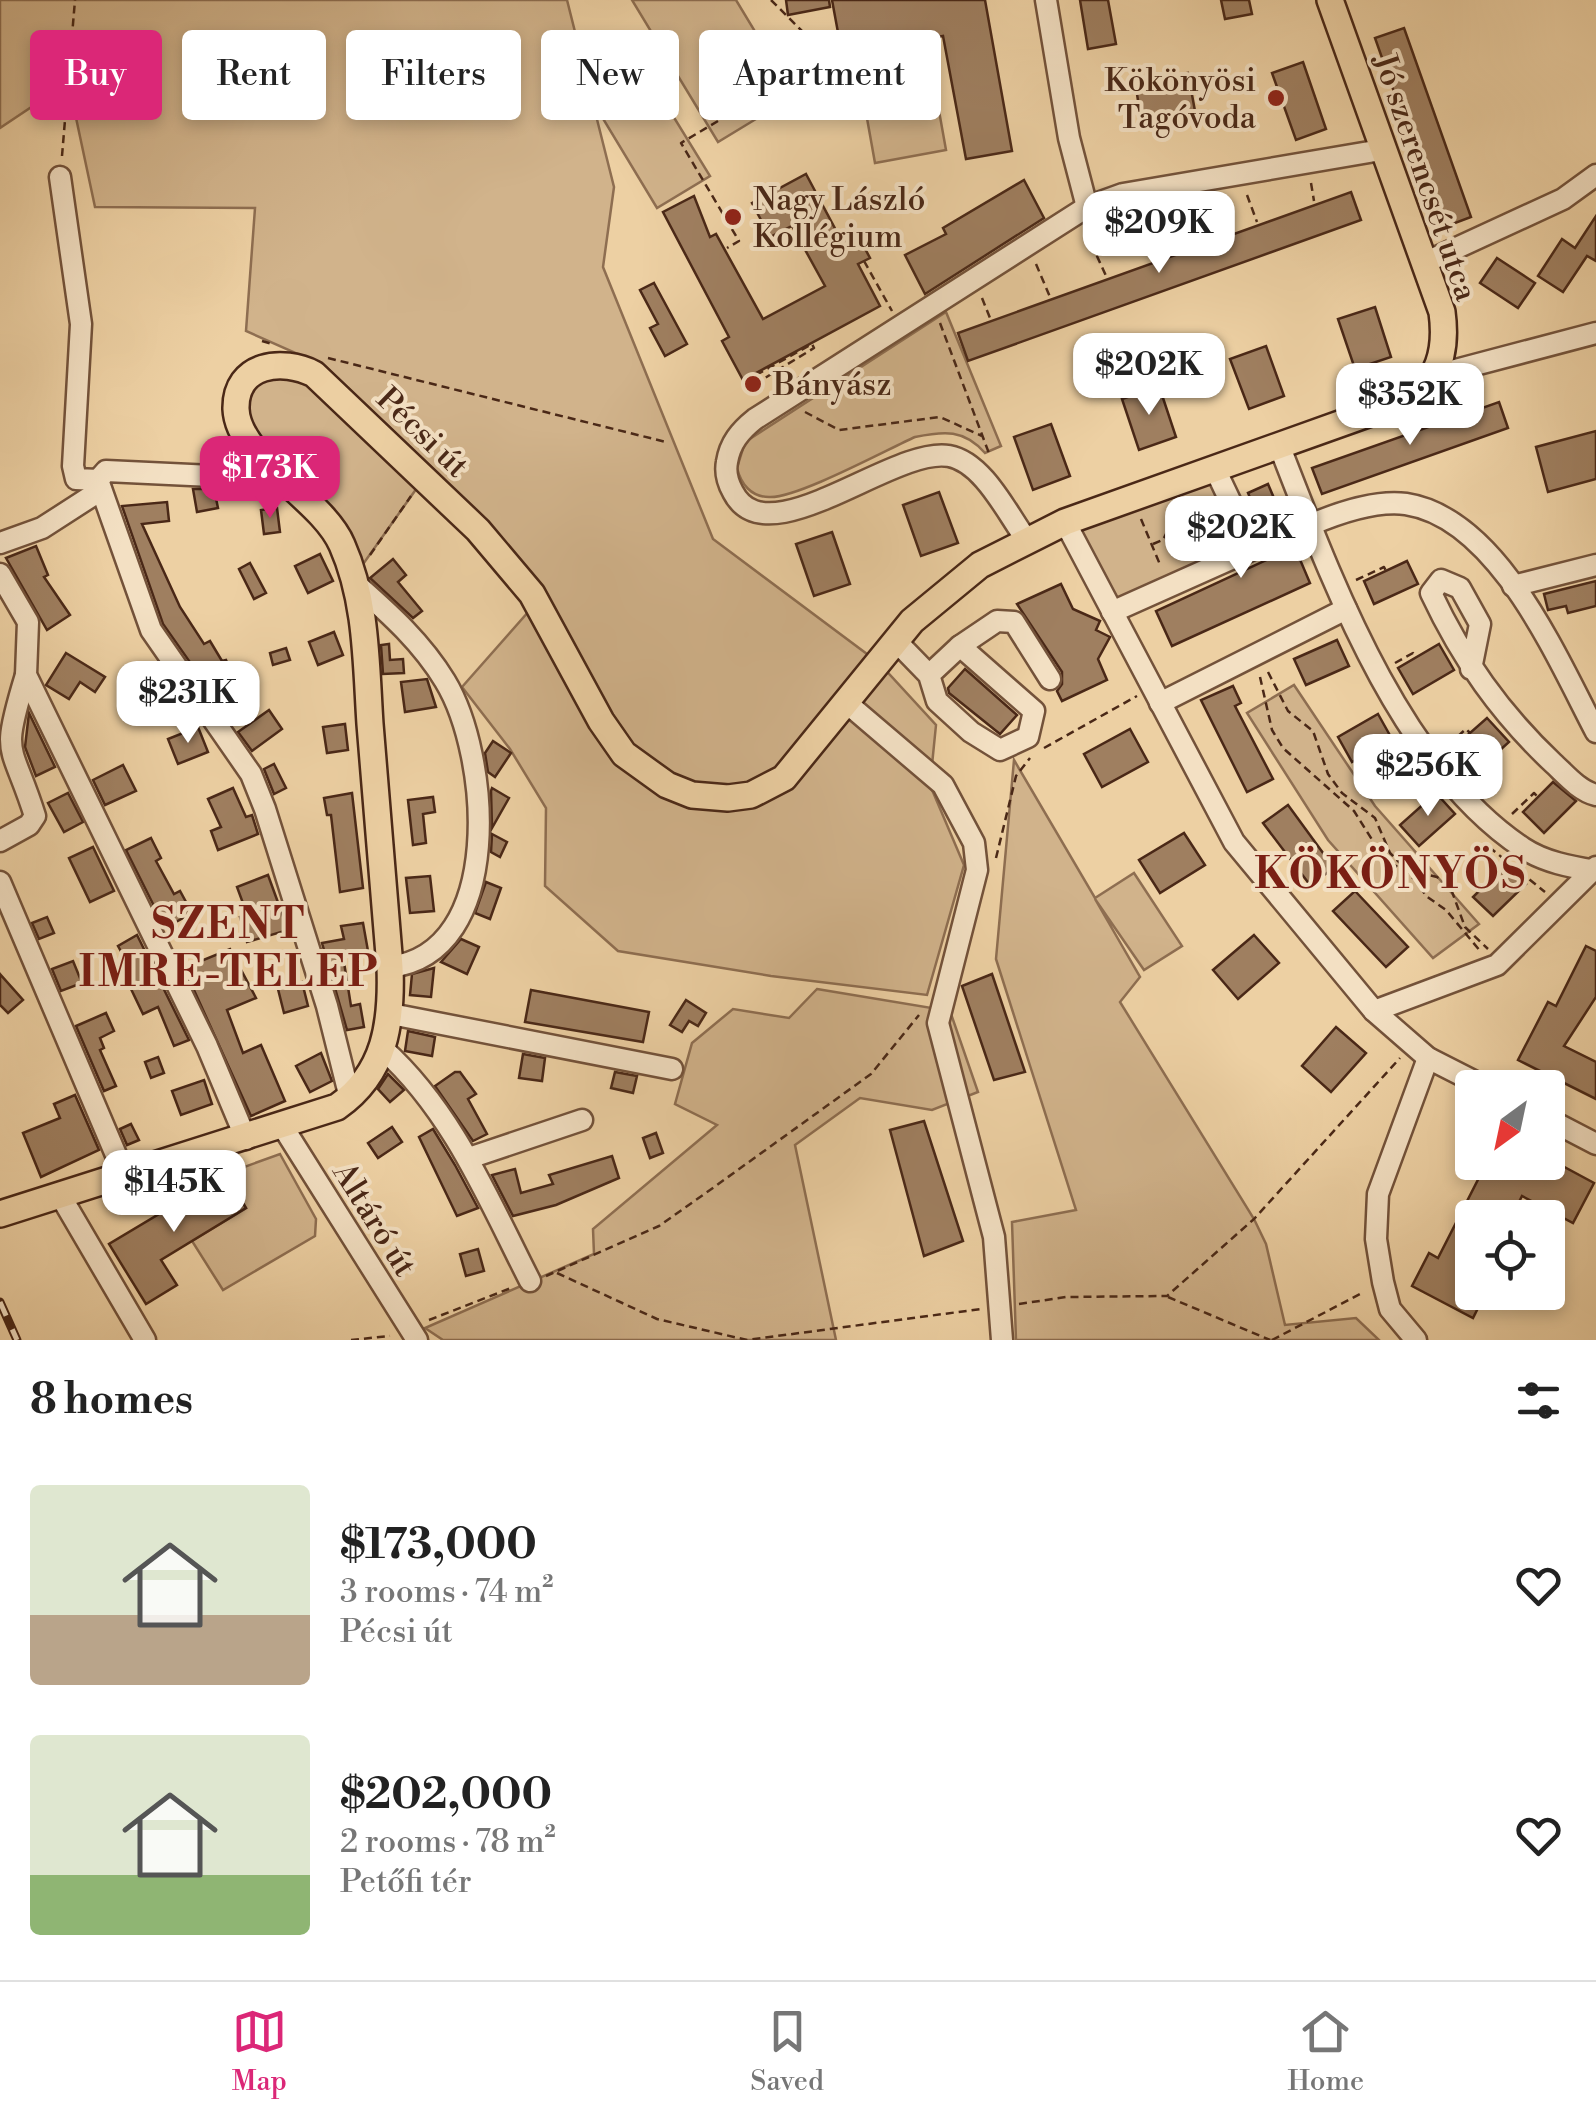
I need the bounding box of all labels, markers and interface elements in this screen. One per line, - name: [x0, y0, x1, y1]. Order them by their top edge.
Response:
- chip: Buy: [30, 30, 162, 120]
- chip: Rent: [182, 30, 326, 120]
- chip: Filters: [346, 30, 521, 120]
- chip: New: [541, 30, 679, 120]
- chip: Apartment: [699, 30, 941, 120]
- street label: Jó szerencsét utca: [1364, 48, 1486, 307]
- place label: Kökönyösi Tagóvoda: [1104, 61, 1257, 138]
- marker: Kökönyösi Tagóvoda: [1265, 87, 1287, 109]
- place label: Nagy László Kollégium: [753, 180, 925, 257]
- pin: $209K: [1089, 191, 1229, 276]
- text: $209K: [1105, 203, 1213, 243]
- marker: Nagy László Kollégium: [722, 206, 744, 228]
- pin: $202K: [1079, 333, 1219, 418]
- text: $202K: [1095, 345, 1203, 385]
- pin: $352K: [1340, 363, 1480, 448]
- place label: Bányász: [772, 365, 892, 405]
- marker: Bányász: [742, 373, 764, 395]
- text: $352K: [1358, 375, 1462, 415]
- street label: Pécsi út: [368, 379, 477, 486]
- pin: $173K: [200, 436, 340, 521]
- text: $173K: [222, 448, 318, 488]
- pin: $202K: [1171, 496, 1311, 581]
- text: $202K: [1187, 508, 1295, 548]
- pin: $231K: [118, 661, 258, 746]
- text: $231K: [139, 673, 237, 713]
- pin: $256K: [1358, 734, 1498, 819]
- text: $256K: [1376, 746, 1480, 786]
- district label: KÖKÖNYÖS: [1254, 845, 1528, 902]
- district label: SZENT IMRE-TELEP: [79, 899, 379, 1000]
- north arrow: [1455, 1070, 1565, 1180]
- map controls: [1455, 1070, 1565, 1310]
- pin: $145K: [104, 1150, 244, 1235]
- street label: Altáró út: [323, 1154, 425, 1284]
- text: $145K: [124, 1162, 224, 1202]
- button: locate: [1455, 1200, 1565, 1310]
- icon: filters: [1511, 1373, 1566, 1428]
- text: 8 homes: [30, 1374, 193, 1427]
- text: $173,000: [340, 1519, 537, 1572]
- icon: home: [110, 1525, 230, 1645]
- icon: heart: [1511, 1558, 1566, 1613]
- text: 3 rooms · 74 m²: [340, 1572, 553, 1612]
- text: Pécsi út: [340, 1612, 453, 1652]
- text: $202,000: [340, 1769, 552, 1822]
- icon: home: [110, 1775, 230, 1895]
- icon: heart: [1511, 1808, 1566, 1863]
- text: 2 rooms · 78 m²: [340, 1822, 556, 1862]
- text: Petőfi tér: [340, 1862, 472, 1902]
- tab: Map: [232, 2004, 287, 2099]
- tab: Saved: [750, 2004, 824, 2099]
- tab: Home: [1287, 2004, 1364, 2099]

